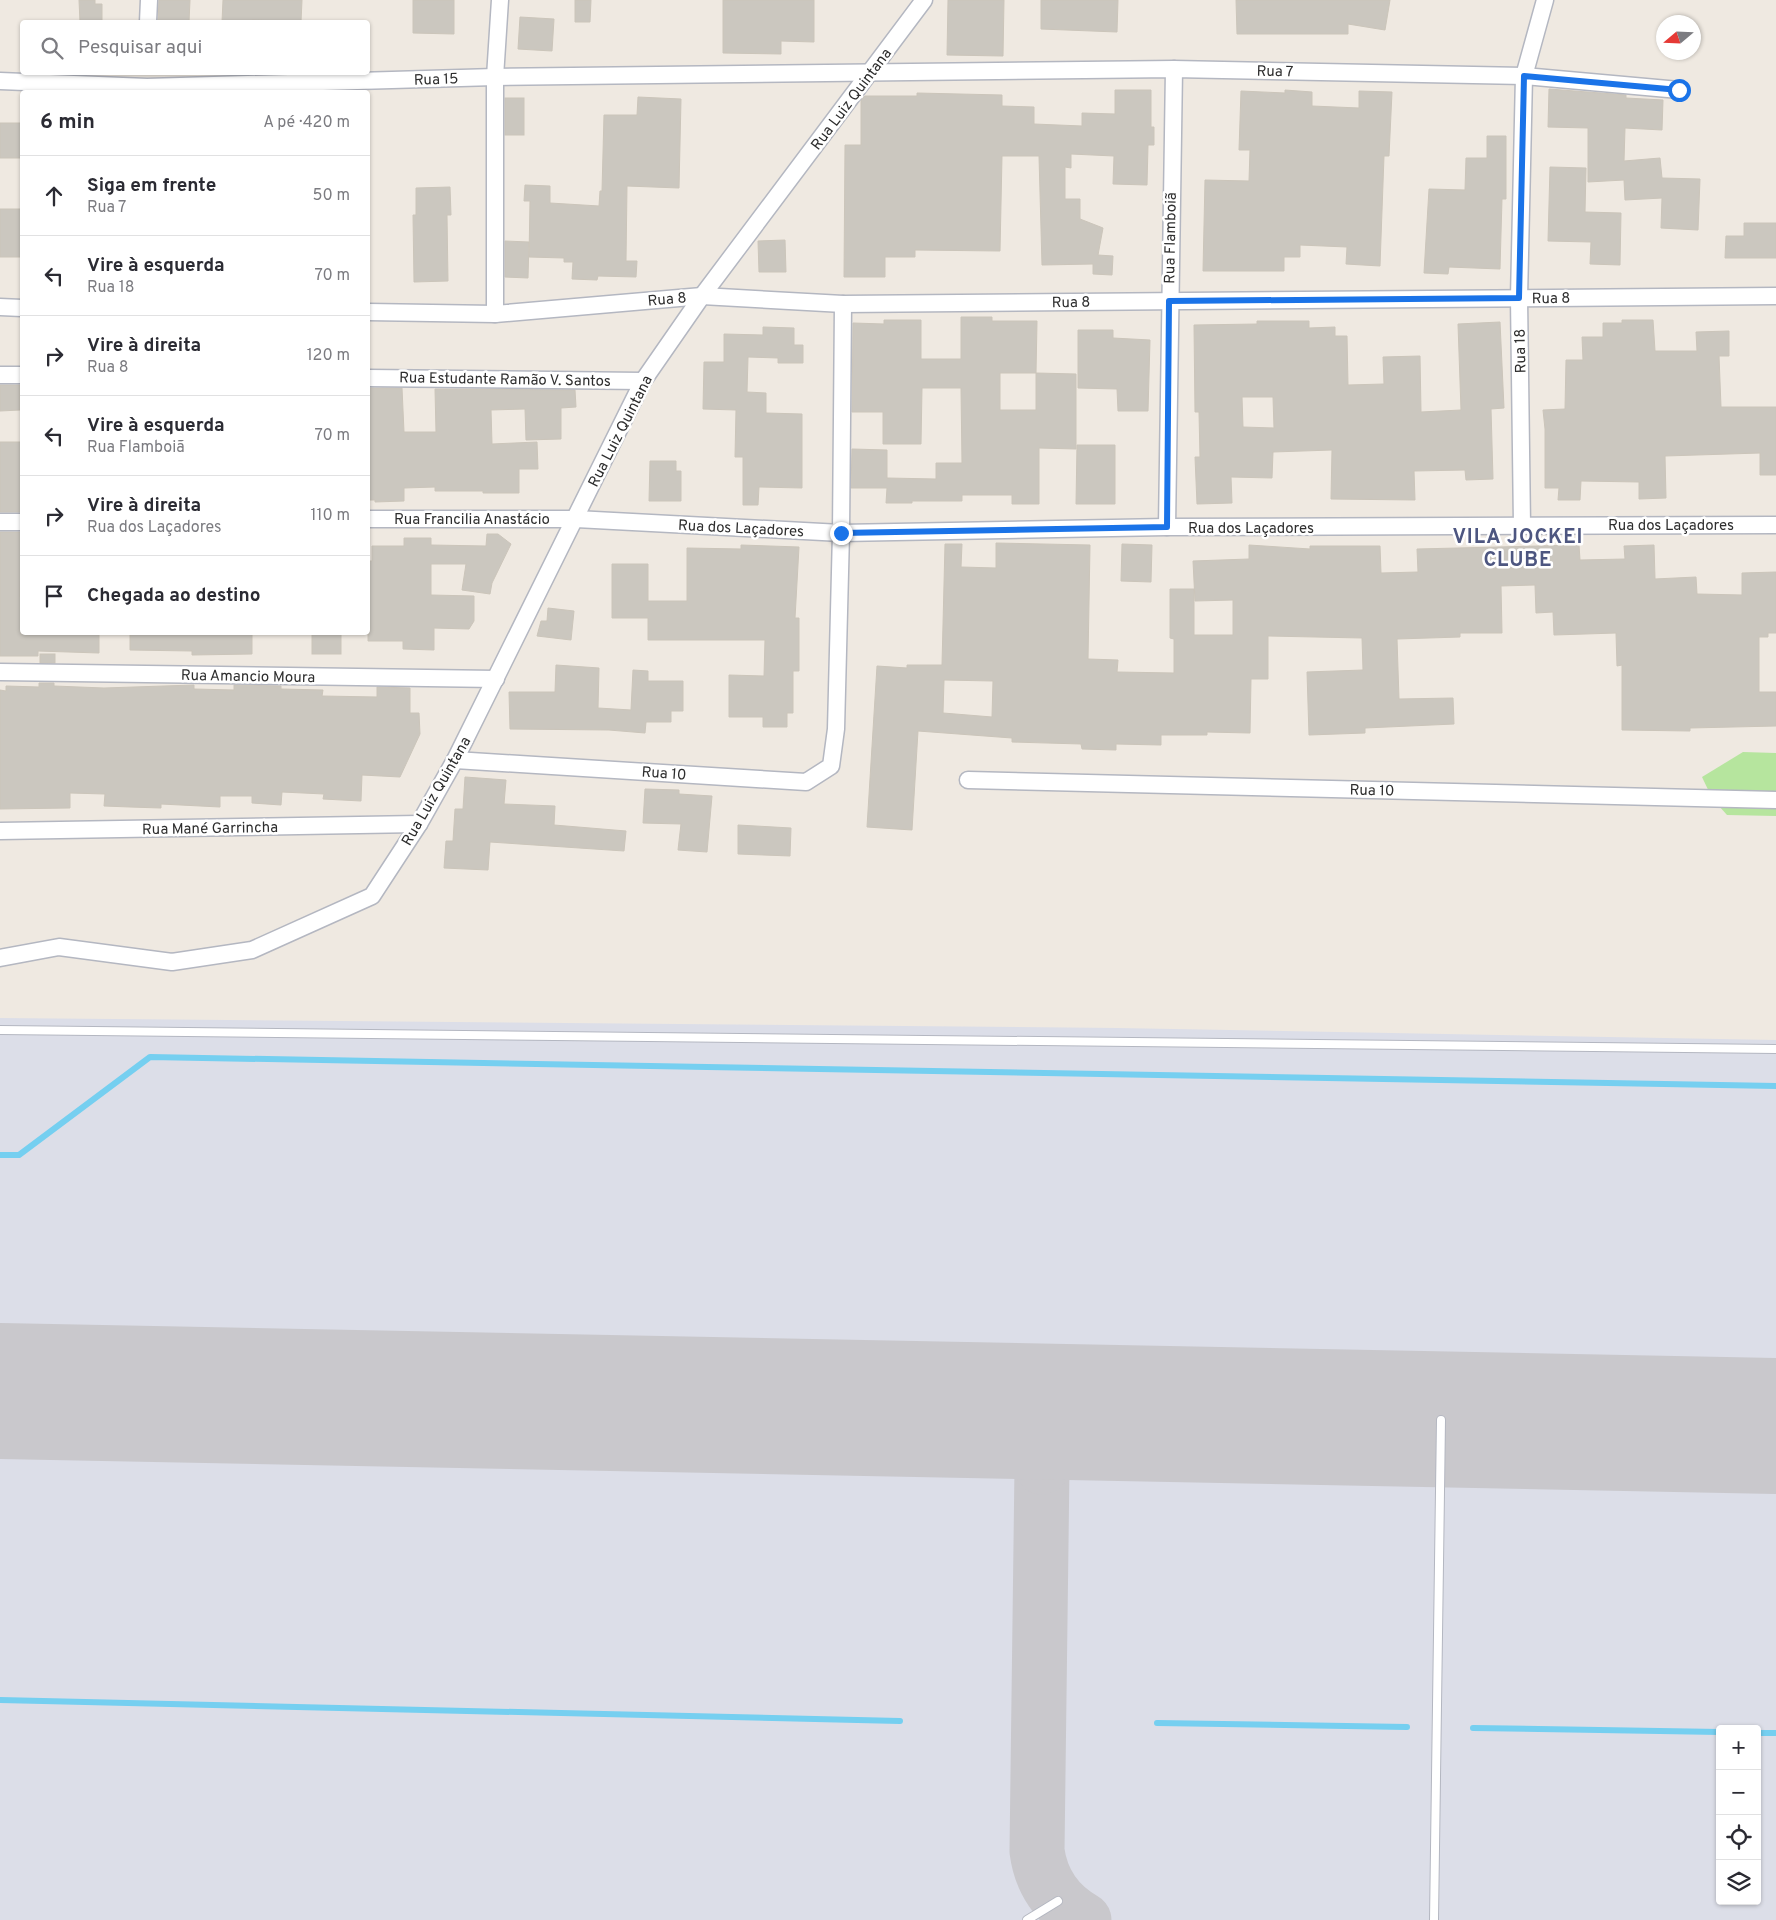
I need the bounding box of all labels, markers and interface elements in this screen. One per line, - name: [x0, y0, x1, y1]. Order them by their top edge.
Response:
- north arrow: [1656, 15, 1701, 60]
- search box: [20, 20, 370, 75]
- icon: search: [38, 34, 66, 62]
- text: Pesquisar aqui: [78, 36, 202, 60]
- street label: Rua Luiz Quintana: [808, 45, 897, 155]
- street label: Rua 7: [1256, 63, 1294, 82]
- street label: Rua 15: [413, 70, 459, 91]
- route start: [1668, 79, 1691, 102]
- text: 6 min: [40, 109, 95, 136]
- text: A pé · 420 m: [263, 113, 350, 133]
- text: Siga em frente: [87, 174, 216, 198]
- icon: ahead: [40, 182, 68, 210]
- text: 50 m: [313, 186, 350, 206]
- street label: Rua Flamboiã: [1161, 192, 1182, 284]
- text: Rua 7: [87, 198, 126, 218]
- text: Vire à esquerda: [87, 254, 225, 278]
- icon: left: [40, 262, 68, 290]
- text: 70 m: [315, 266, 350, 286]
- text: Rua 18: [87, 278, 134, 298]
- street label: Rua 8: [647, 289, 687, 312]
- street label: Rua 8: [1531, 290, 1571, 309]
- street label: Rua 8: [1051, 294, 1091, 313]
- street label: Rua 18: [1512, 329, 1531, 373]
- text: Vire à direita: [87, 334, 201, 358]
- icon: right: [40, 342, 68, 370]
- text: 120 m: [307, 346, 350, 366]
- text: Rua 8: [87, 358, 128, 378]
- street label: Rua Estudante Ramão V. Santos: [399, 369, 611, 392]
- street label: Rua Luiz Quintana: [585, 373, 658, 491]
- text: Vire à esquerda: [87, 414, 225, 438]
- icon: left: [40, 422, 68, 450]
- text: 70 m: [315, 426, 350, 446]
- text: Rua Flamboiã: [87, 438, 185, 458]
- text: Vire à direita: [87, 494, 201, 518]
- icon: right: [40, 502, 68, 530]
- text: 110 m: [310, 506, 350, 526]
- street label: Rua Francilia Anastácio: [394, 511, 550, 530]
- street label: Rua dos Laçadores: [677, 517, 804, 542]
- street label: Rua dos Laçadores: [1608, 517, 1734, 536]
- text: Rua dos Laçadores: [87, 518, 221, 538]
- street label: Rua dos Laçadores: [1188, 520, 1314, 539]
- route end: [830, 522, 853, 545]
- district label: VILA JOCKEI CLUBE: [1452, 525, 1584, 574]
- icon: arrive: [40, 582, 68, 610]
- text: Chegada ao destino: [87, 584, 261, 608]
- street label: Rua Amancio Moura: [181, 667, 315, 688]
- street label: Rua Luiz Quintana: [398, 734, 476, 850]
- street label: Rua 10: [641, 763, 687, 786]
- street label: Rua 10: [1349, 782, 1395, 801]
- street label: Rua Mané Garrincha: [142, 819, 278, 840]
- map controls: [1716, 1725, 1761, 1905]
- button: +: [1716, 1725, 1761, 1770]
- button: −: [1716, 1770, 1761, 1815]
- button: locate: [1716, 1815, 1761, 1860]
- button: layers: [1716, 1860, 1761, 1905]

